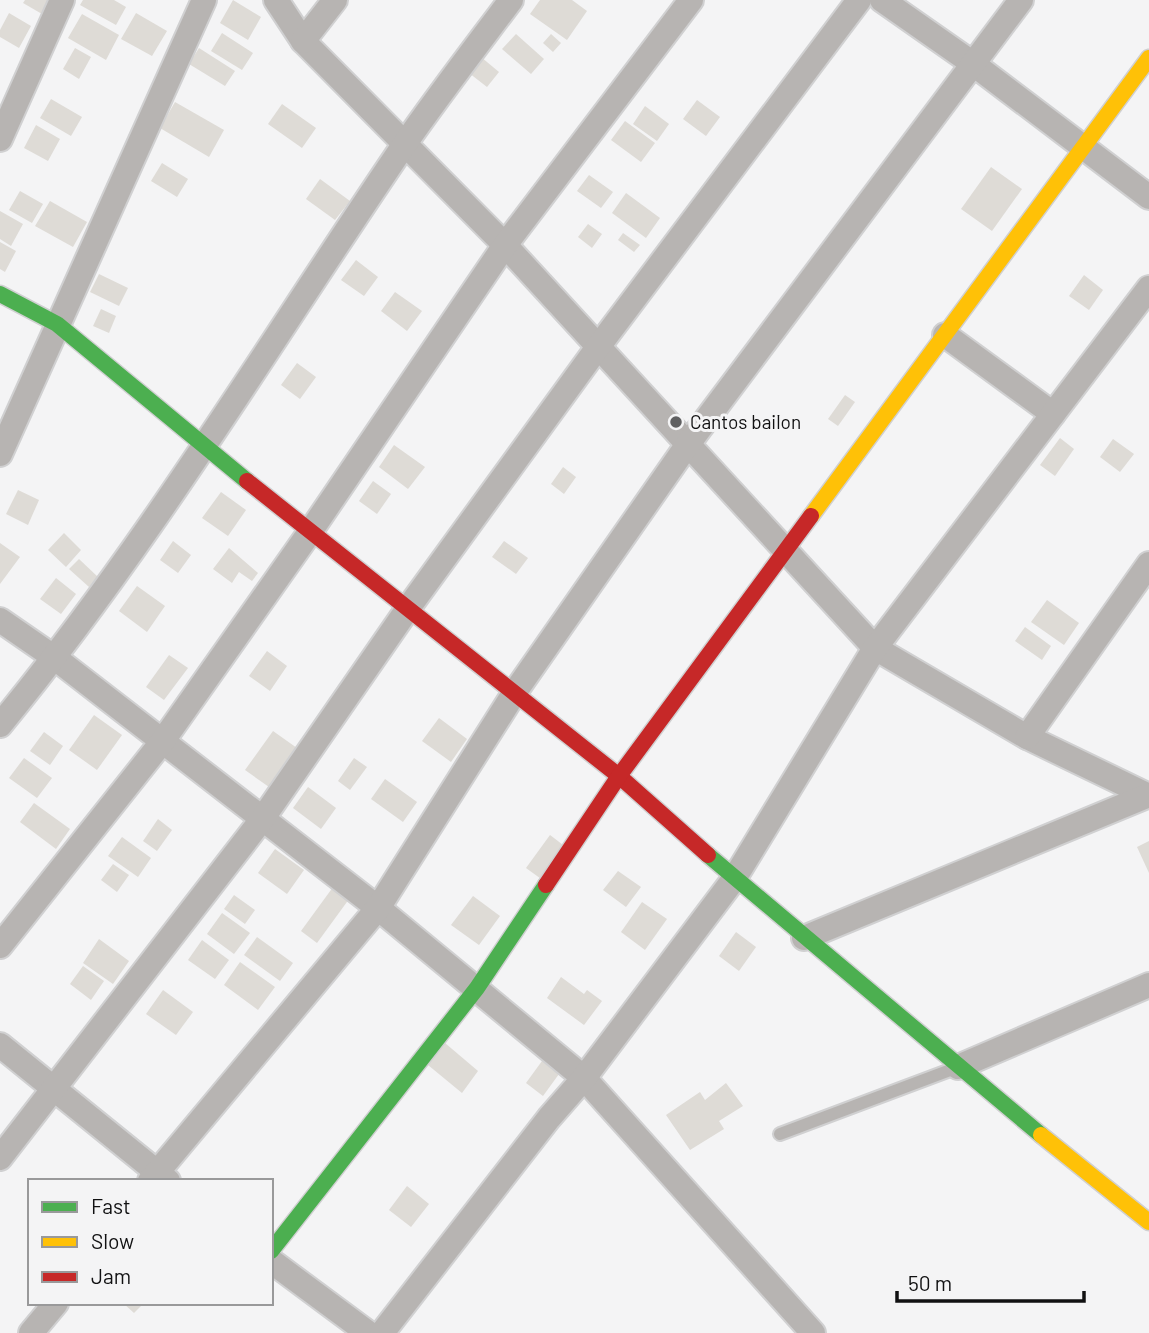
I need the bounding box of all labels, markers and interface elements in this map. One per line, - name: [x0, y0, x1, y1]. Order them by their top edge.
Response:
- place label: Cantos bailon: [690, 410, 801, 433]
- marker: Cantos bailon: [668, 414, 684, 430]
- legend: [28, 1179, 273, 1305]
- text: Fast: [91, 1193, 131, 1218]
- text: Slow: [91, 1228, 134, 1253]
- scale bar: [897, 1260, 1084, 1304]
- text: Jam: [91, 1263, 131, 1288]
- text: 50 m: [908, 1270, 952, 1295]

